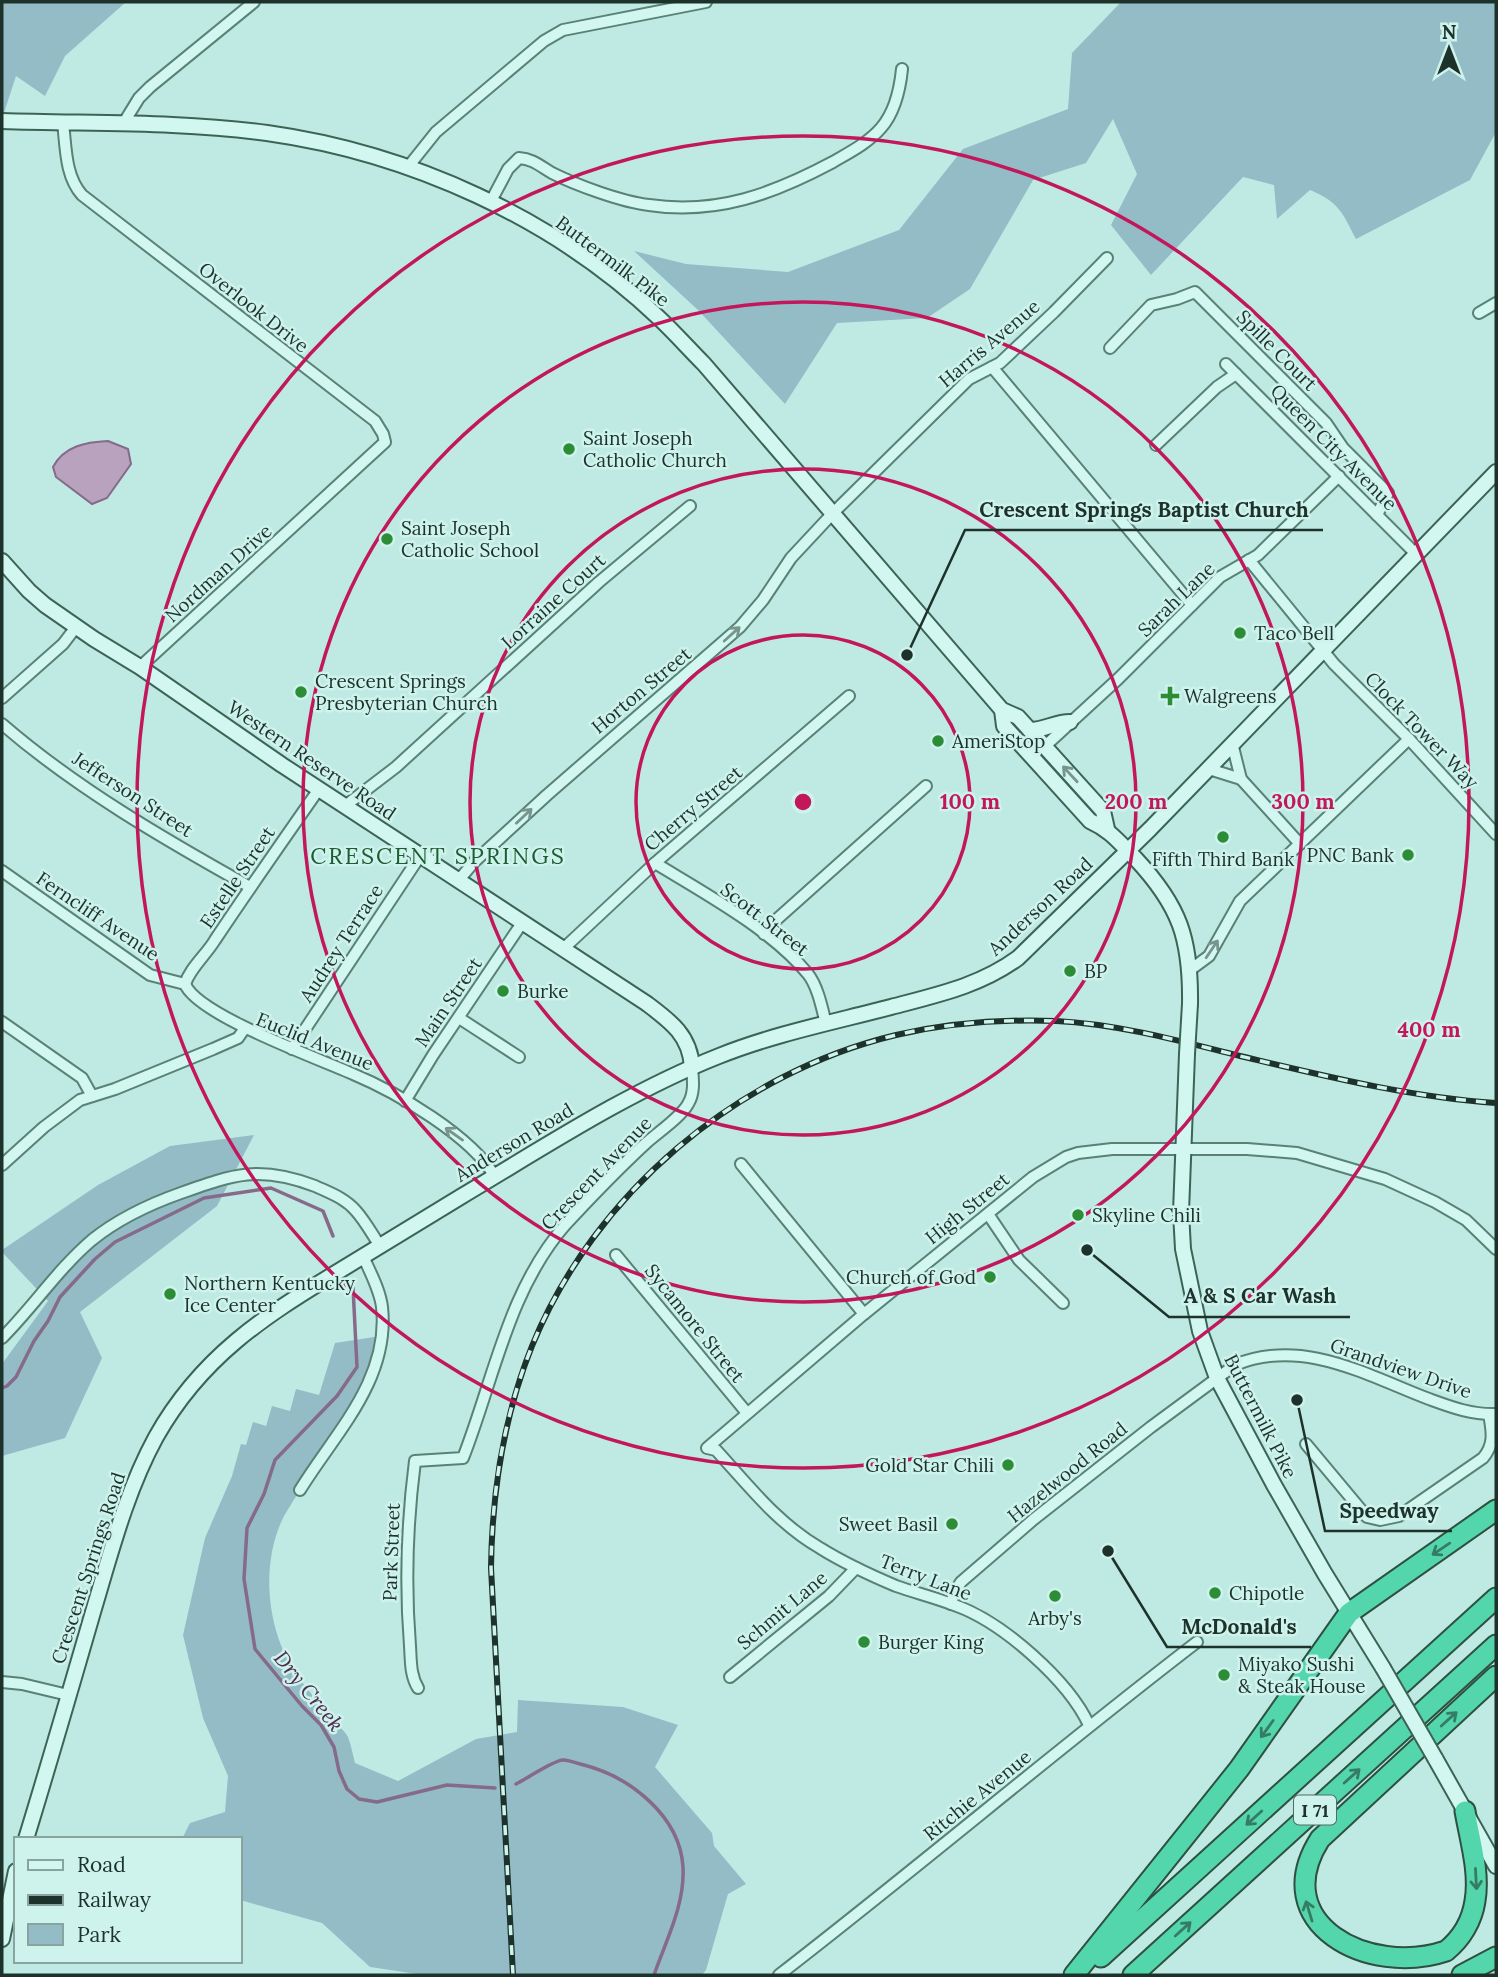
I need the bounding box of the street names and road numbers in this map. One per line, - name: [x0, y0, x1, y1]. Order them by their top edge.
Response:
- street label: Buttermilk Pike: [551, 210, 675, 312]
- street label: Overlook Drive: [194, 257, 314, 357]
- street label: Harris Avenue: [934, 294, 1044, 392]
- street label: Spille Court: [1232, 305, 1323, 396]
- street label: Queen City Avenue: [1266, 379, 1402, 515]
- street label: Nordman Drive: [160, 519, 276, 627]
- street label: Lorraine Court: [496, 548, 610, 654]
- street label: Sarah Lane: [1132, 556, 1220, 642]
- street label: Horton Street: [586, 641, 696, 739]
- street label: Clock Tower Way: [1360, 667, 1484, 793]
- street label: Western Reserve Road: [223, 695, 401, 825]
- street label: Jefferson Street: [67, 746, 198, 842]
- street label: Cherry Street: [639, 760, 747, 856]
- street label: Estelle Street: [194, 821, 280, 933]
- street label: Anderson Road: [982, 852, 1097, 961]
- street label: Ferncliff Avenue: [32, 866, 164, 966]
- street label: Scott Street: [716, 877, 815, 961]
- street label: Audrey Terrace: [293, 879, 388, 1007]
- street label: Main Street: [409, 952, 487, 1051]
- street label: Euclid Avenue: [253, 1007, 377, 1075]
- street label: Anderson Road: [450, 1097, 578, 1187]
- street label: Crescent Avenue: [536, 1111, 656, 1235]
- street label: High Street: [920, 1166, 1014, 1249]
- street label: Sycamore Street: [640, 1259, 751, 1388]
- street label: Grandview Drive: [1327, 1333, 1475, 1403]
- street label: Buttermilk Pike: [1219, 1350, 1303, 1482]
- street label: Hazelwood Road: [1002, 1416, 1132, 1528]
- street label: Crescent Springs Road: [46, 1469, 130, 1667]
- street label: Park Street: [377, 1502, 405, 1602]
- street label: Terry Lane: [877, 1549, 975, 1605]
- street label: Schmit Lane: [732, 1565, 832, 1655]
- street label: Ritchie Avenue: [918, 1744, 1036, 1846]
- road number: I 71: [1294, 1796, 1336, 1824]

